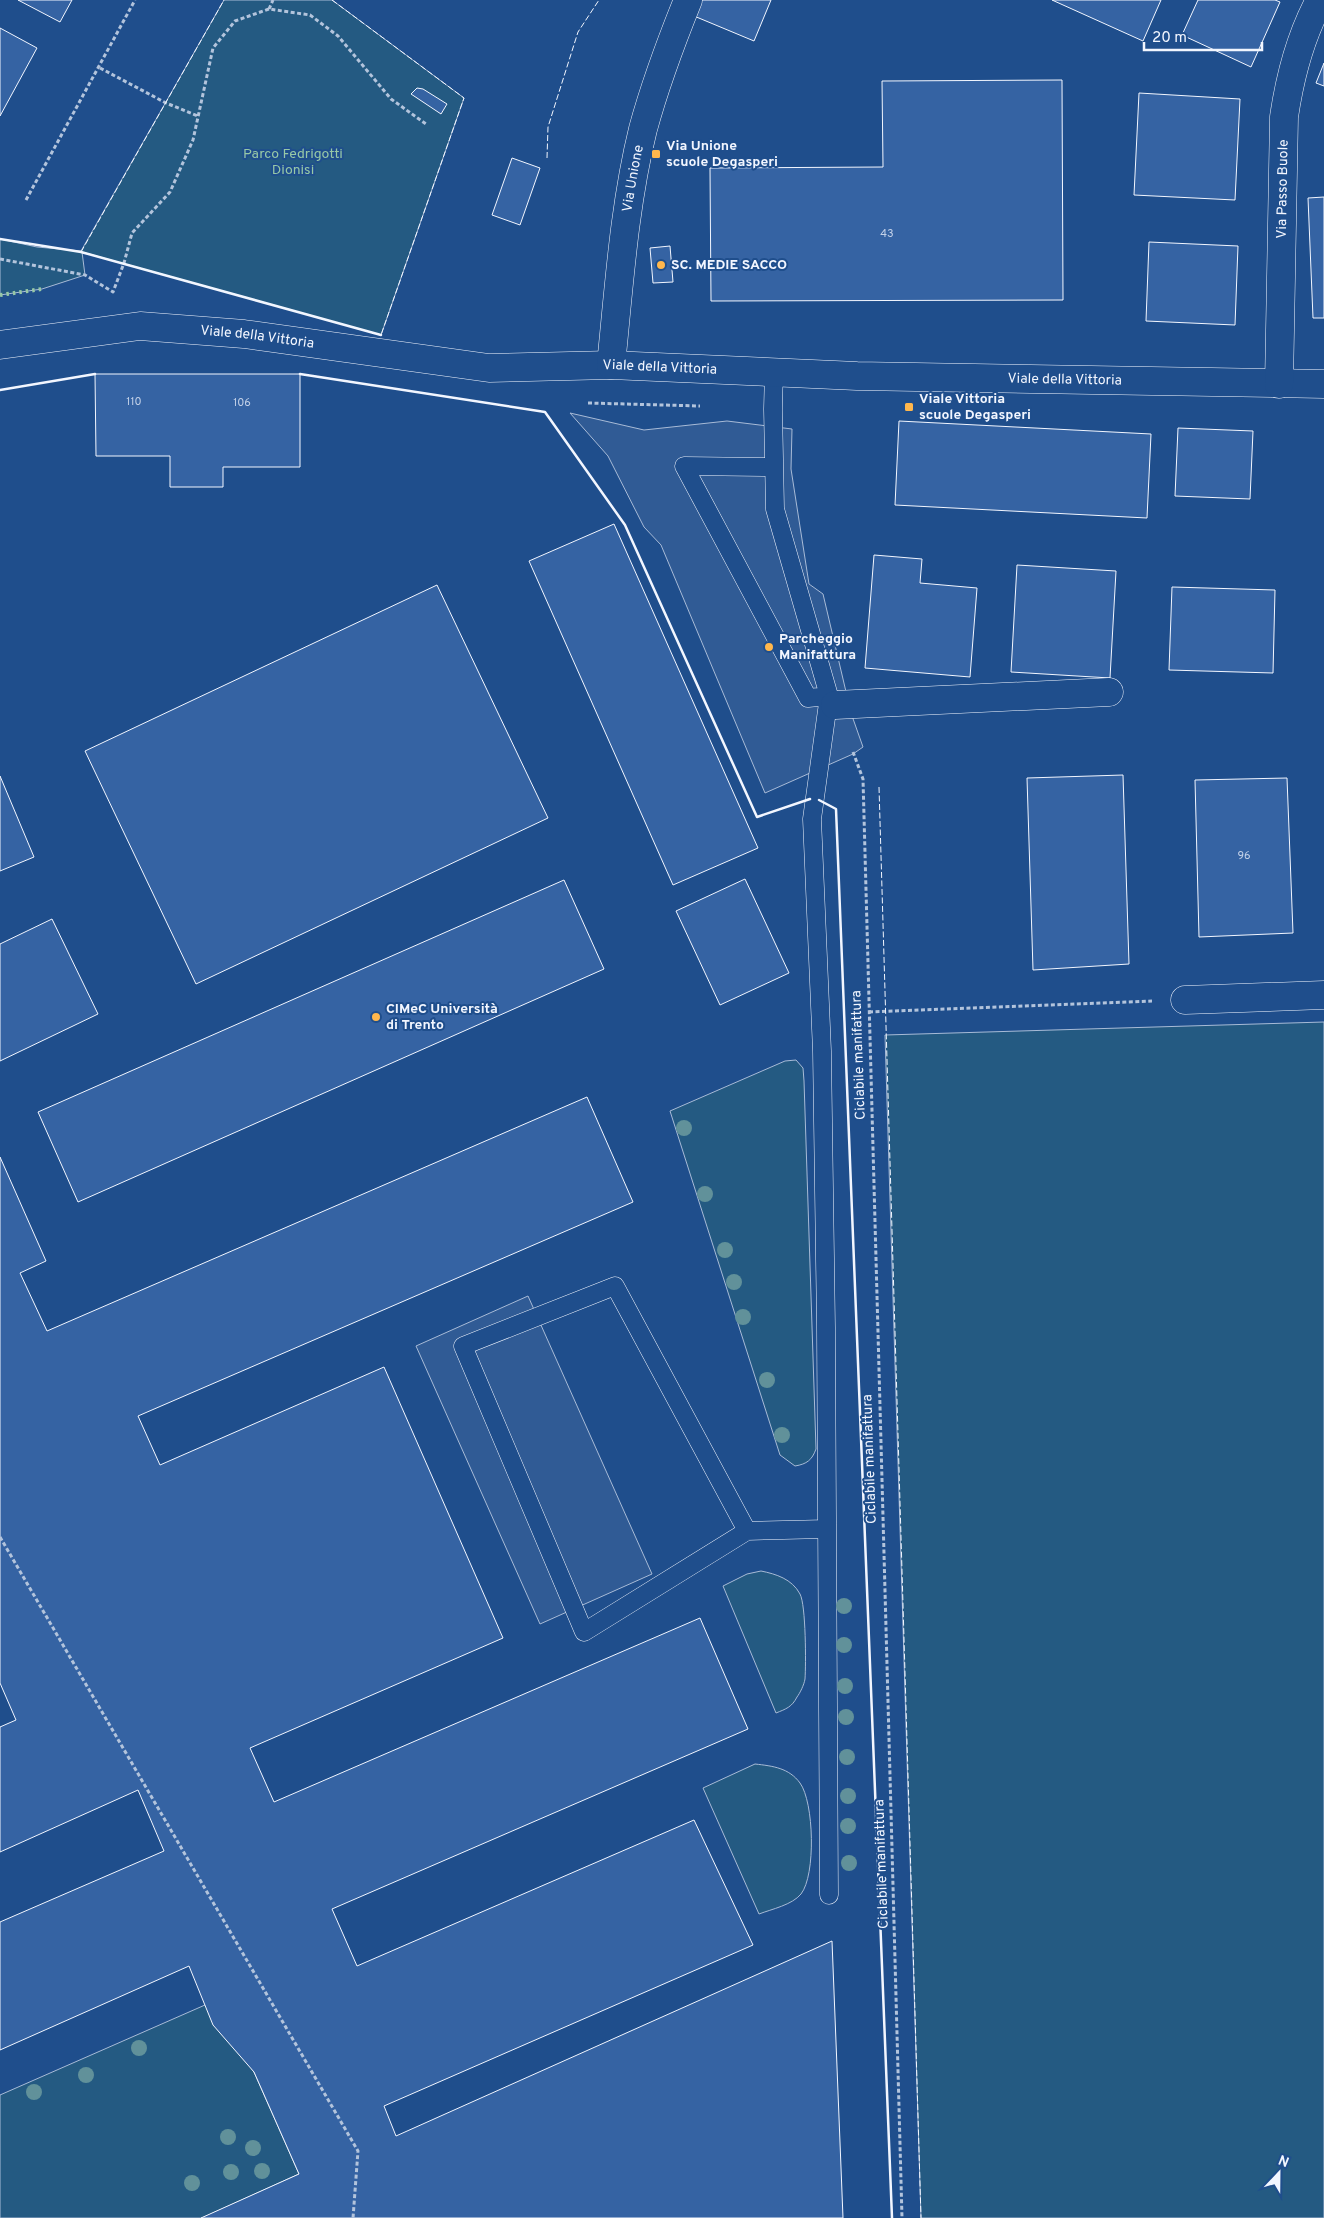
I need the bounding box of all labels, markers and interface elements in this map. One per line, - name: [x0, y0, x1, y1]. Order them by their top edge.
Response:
- scale bar: [1144, 20, 1262, 52]
- text: 20 m: [1152, 29, 1187, 48]
- place label: Via Unione scuole Degasperi: [666, 138, 778, 171]
- street label: Via Passo Buole: [1273, 139, 1292, 239]
- street label: Via Unione: [619, 143, 648, 213]
- park label: Parco Fedrigotti Dionisi: [243, 146, 343, 179]
- marker: Via Unione scuole Degasperi: [650, 148, 662, 160]
- house number: 43: [880, 227, 894, 241]
- place label: SC. MEDIE SACCO: [671, 257, 787, 274]
- marker: SC. MEDIE SACCO: [655, 259, 667, 271]
- street label: Viale della Vittoria: [200, 322, 315, 352]
- street label: Viale della Vittoria: [603, 356, 718, 378]
- street label: Viale della Vittoria: [1007, 370, 1122, 389]
- place label: Viale Vittoria scuole Degasperi: [919, 391, 1031, 424]
- house number: 110: [126, 395, 142, 409]
- house number: 106: [233, 396, 251, 410]
- marker: Viale Vittoria scuole Degasperi: [903, 401, 915, 413]
- place label: Parcheggio Manifattura: [779, 631, 856, 664]
- marker: Parcheggio Manifattura: [763, 641, 775, 653]
- house number: 96: [1237, 849, 1251, 863]
- street label: Ciclabile manifattura: [848, 990, 870, 1120]
- place label: CIMeC Università di Trento: [386, 1001, 498, 1034]
- marker: CIMeC Università di Trento: [370, 1011, 382, 1023]
- street label: Ciclabile manifattura: [859, 1394, 881, 1524]
- street label: Ciclabile manifattura: [871, 1799, 893, 1929]
- north arrow: [1254, 2148, 1304, 2198]
- text: N: [1275, 2153, 1291, 2172]

